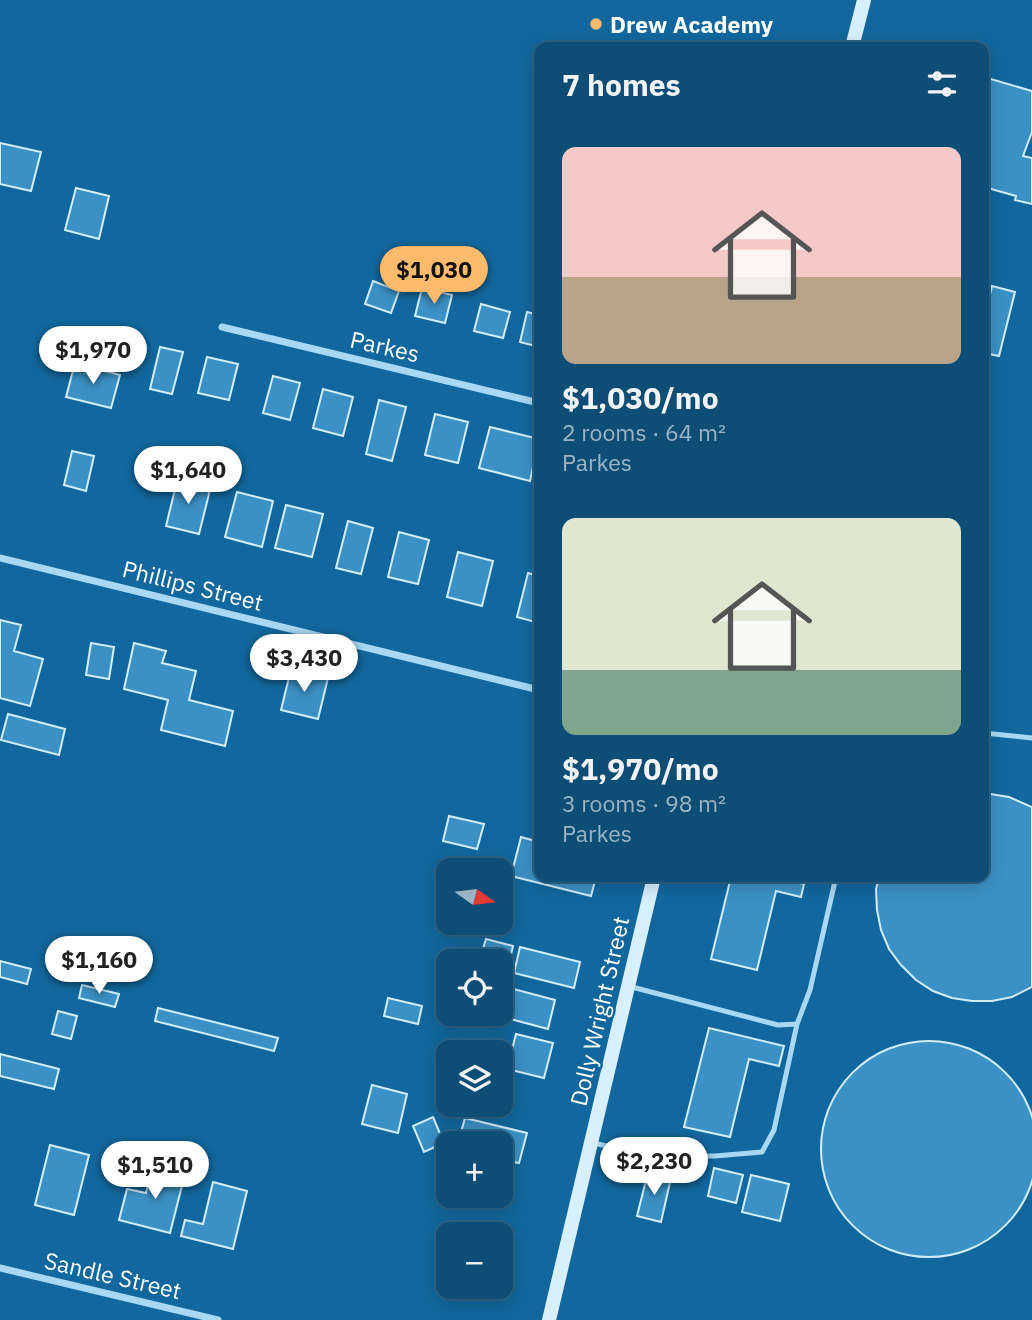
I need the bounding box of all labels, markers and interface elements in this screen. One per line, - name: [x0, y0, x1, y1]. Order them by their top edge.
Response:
- place label: Drew Academy: [610, 9, 774, 39]
- marker: Drew Academy: [588, 16, 604, 32]
- text: 7 homes: [562, 65, 681, 104]
- icon: filters: [923, 65, 961, 103]
- icon: home: [699, 192, 825, 318]
- pin: $1,030: [377, 246, 491, 306]
- text: $1,030: [396, 254, 472, 284]
- street label: Parkes: [348, 324, 422, 368]
- pin: $1,970: [36, 326, 150, 386]
- text: $1,970: [55, 334, 131, 364]
- text: $1,030/mo: [562, 378, 719, 417]
- text: 2 rooms · 64 m²: [562, 417, 726, 447]
- pin: $1,640: [131, 447, 245, 506]
- text: Parkes: [562, 447, 632, 477]
- text: $1,640: [150, 454, 226, 484]
- street label: Phillips Street: [120, 553, 266, 617]
- icon: home: [699, 563, 825, 689]
- pin: $3,430: [247, 634, 361, 694]
- text: $3,430: [266, 642, 342, 672]
- text: $1,970/mo: [562, 749, 719, 788]
- text: 3 rooms · 98 m²: [562, 788, 726, 818]
- text: Parkes: [562, 818, 632, 848]
- north arrow: [436, 858, 513, 934]
- map controls: [436, 858, 513, 1299]
- street label: Dolly Wright Street: [563, 913, 635, 1109]
- pin: $1,160: [42, 936, 156, 996]
- text: $1,160: [61, 944, 137, 974]
- button: locate: [436, 949, 513, 1026]
- button: layers: [436, 1040, 513, 1117]
- button: +: [436, 1131, 513, 1208]
- pin: $2,230: [597, 1138, 711, 1197]
- pin: $1,510: [98, 1142, 212, 1201]
- text: $2,230: [616, 1145, 692, 1175]
- text: $1,510: [117, 1149, 193, 1179]
- button: −: [436, 1222, 513, 1299]
- street label: Sandle Street: [42, 1245, 184, 1305]

